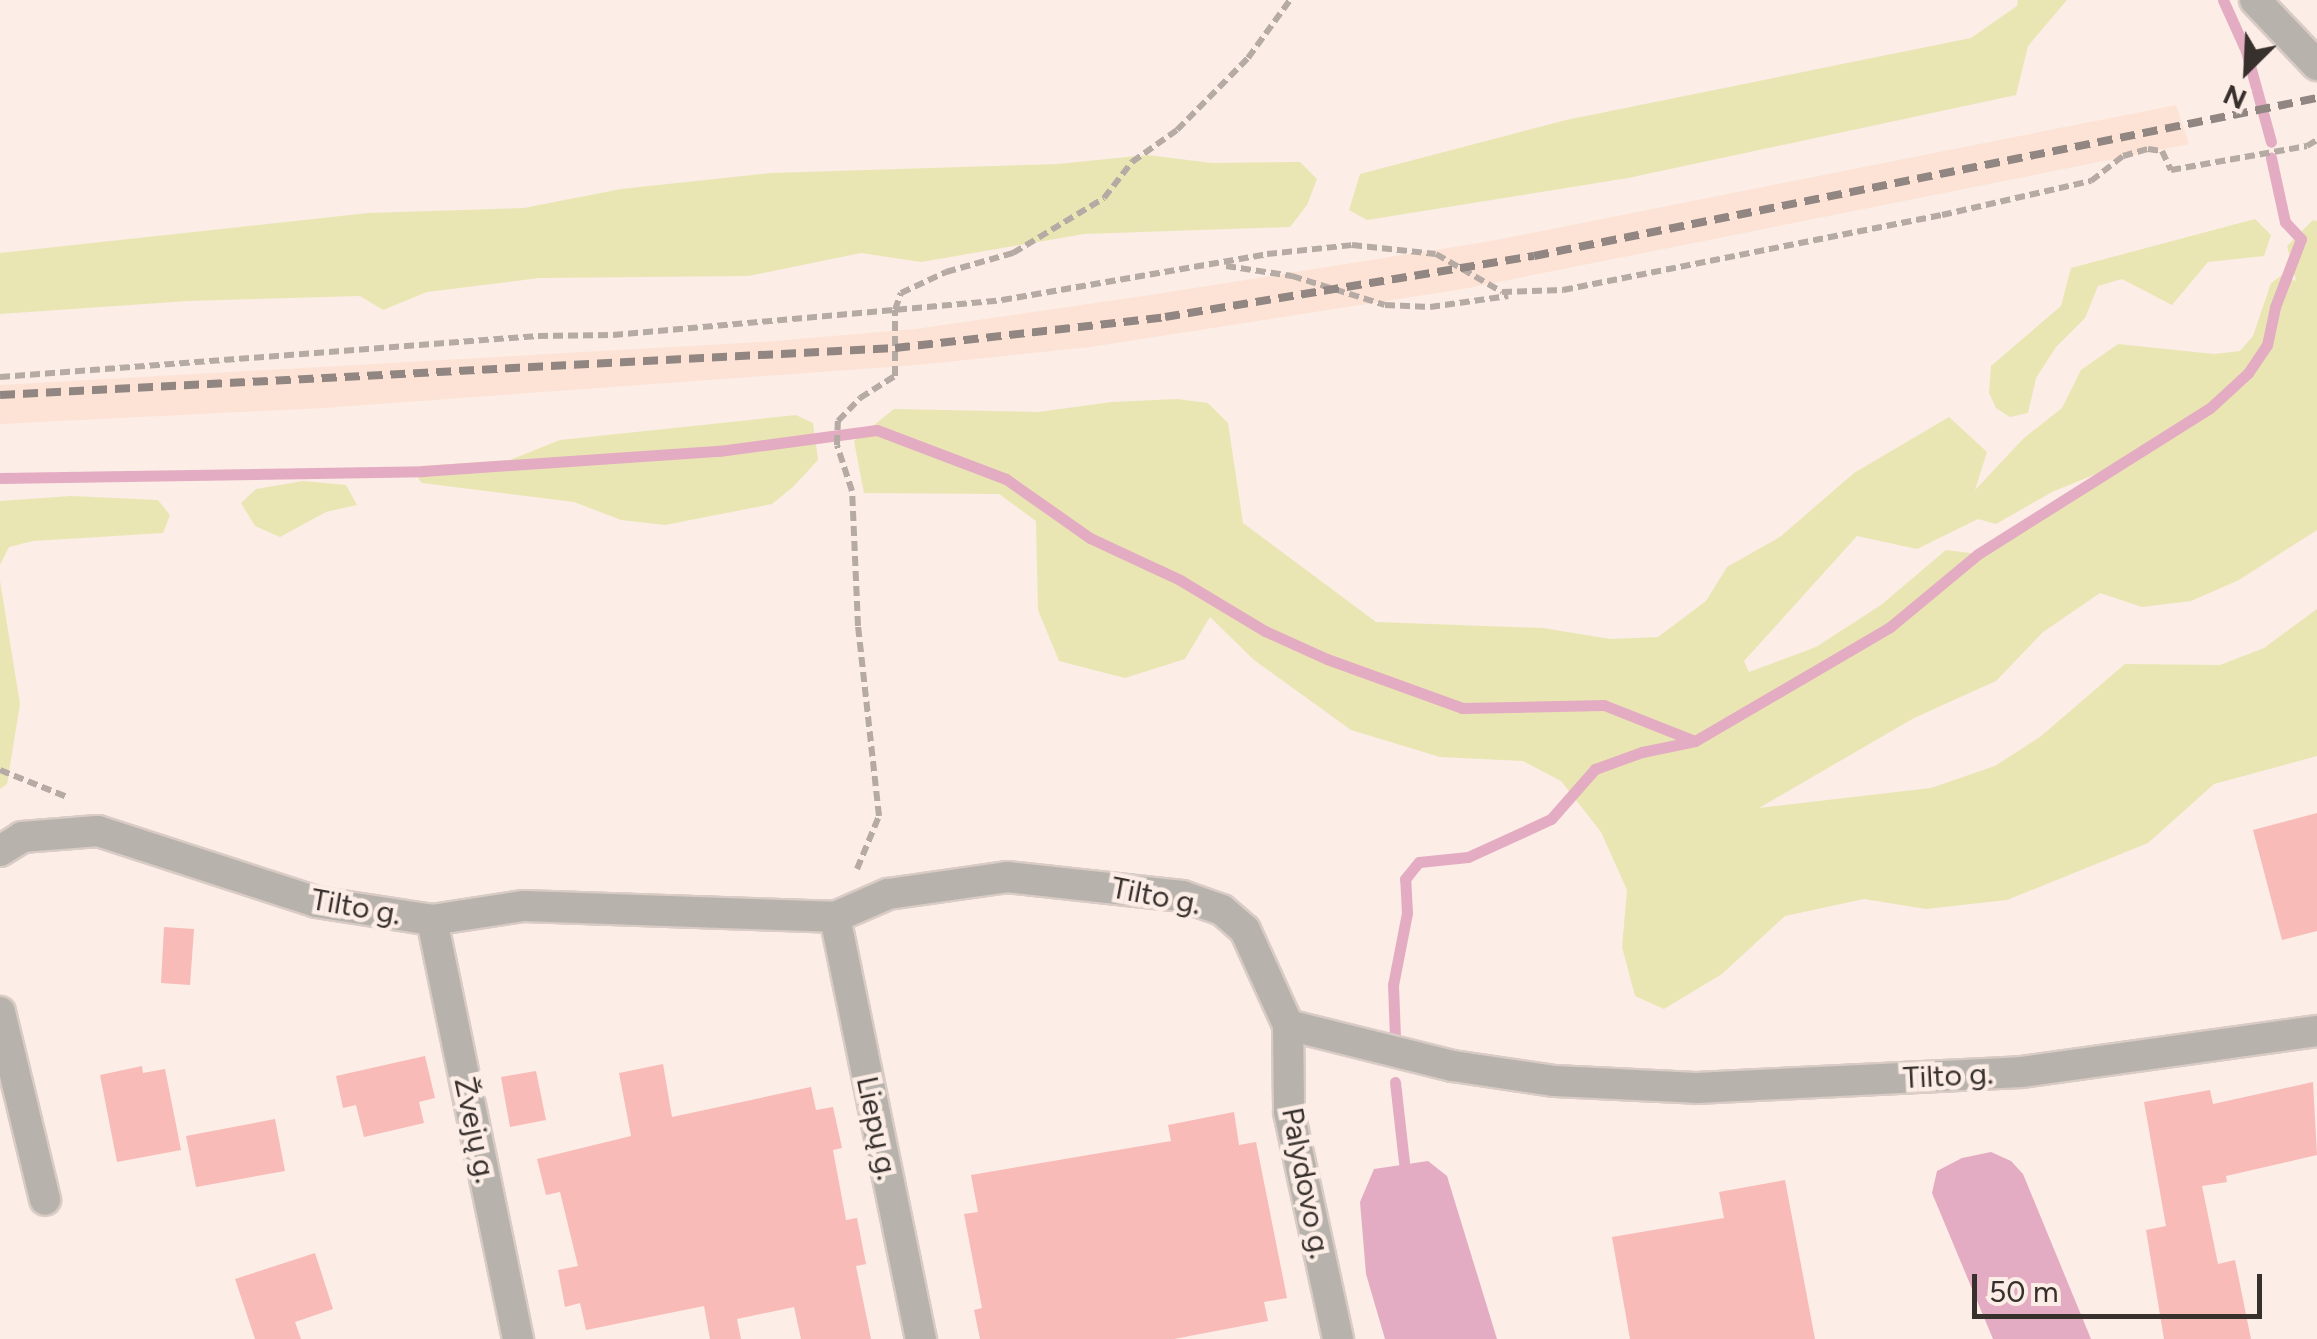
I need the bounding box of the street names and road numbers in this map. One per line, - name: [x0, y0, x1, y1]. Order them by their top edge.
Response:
- street label: Tilto g.: [1108, 870, 1204, 922]
- street label: Tilto g.: [309, 881, 403, 933]
- street label: Tilto g.: [1902, 1056, 1994, 1096]
- street label: Liepų g.: [849, 1073, 905, 1183]
- street label: Žvejų g.: [446, 1074, 504, 1186]
- street label: Palydovo g.: [1274, 1105, 1338, 1261]

